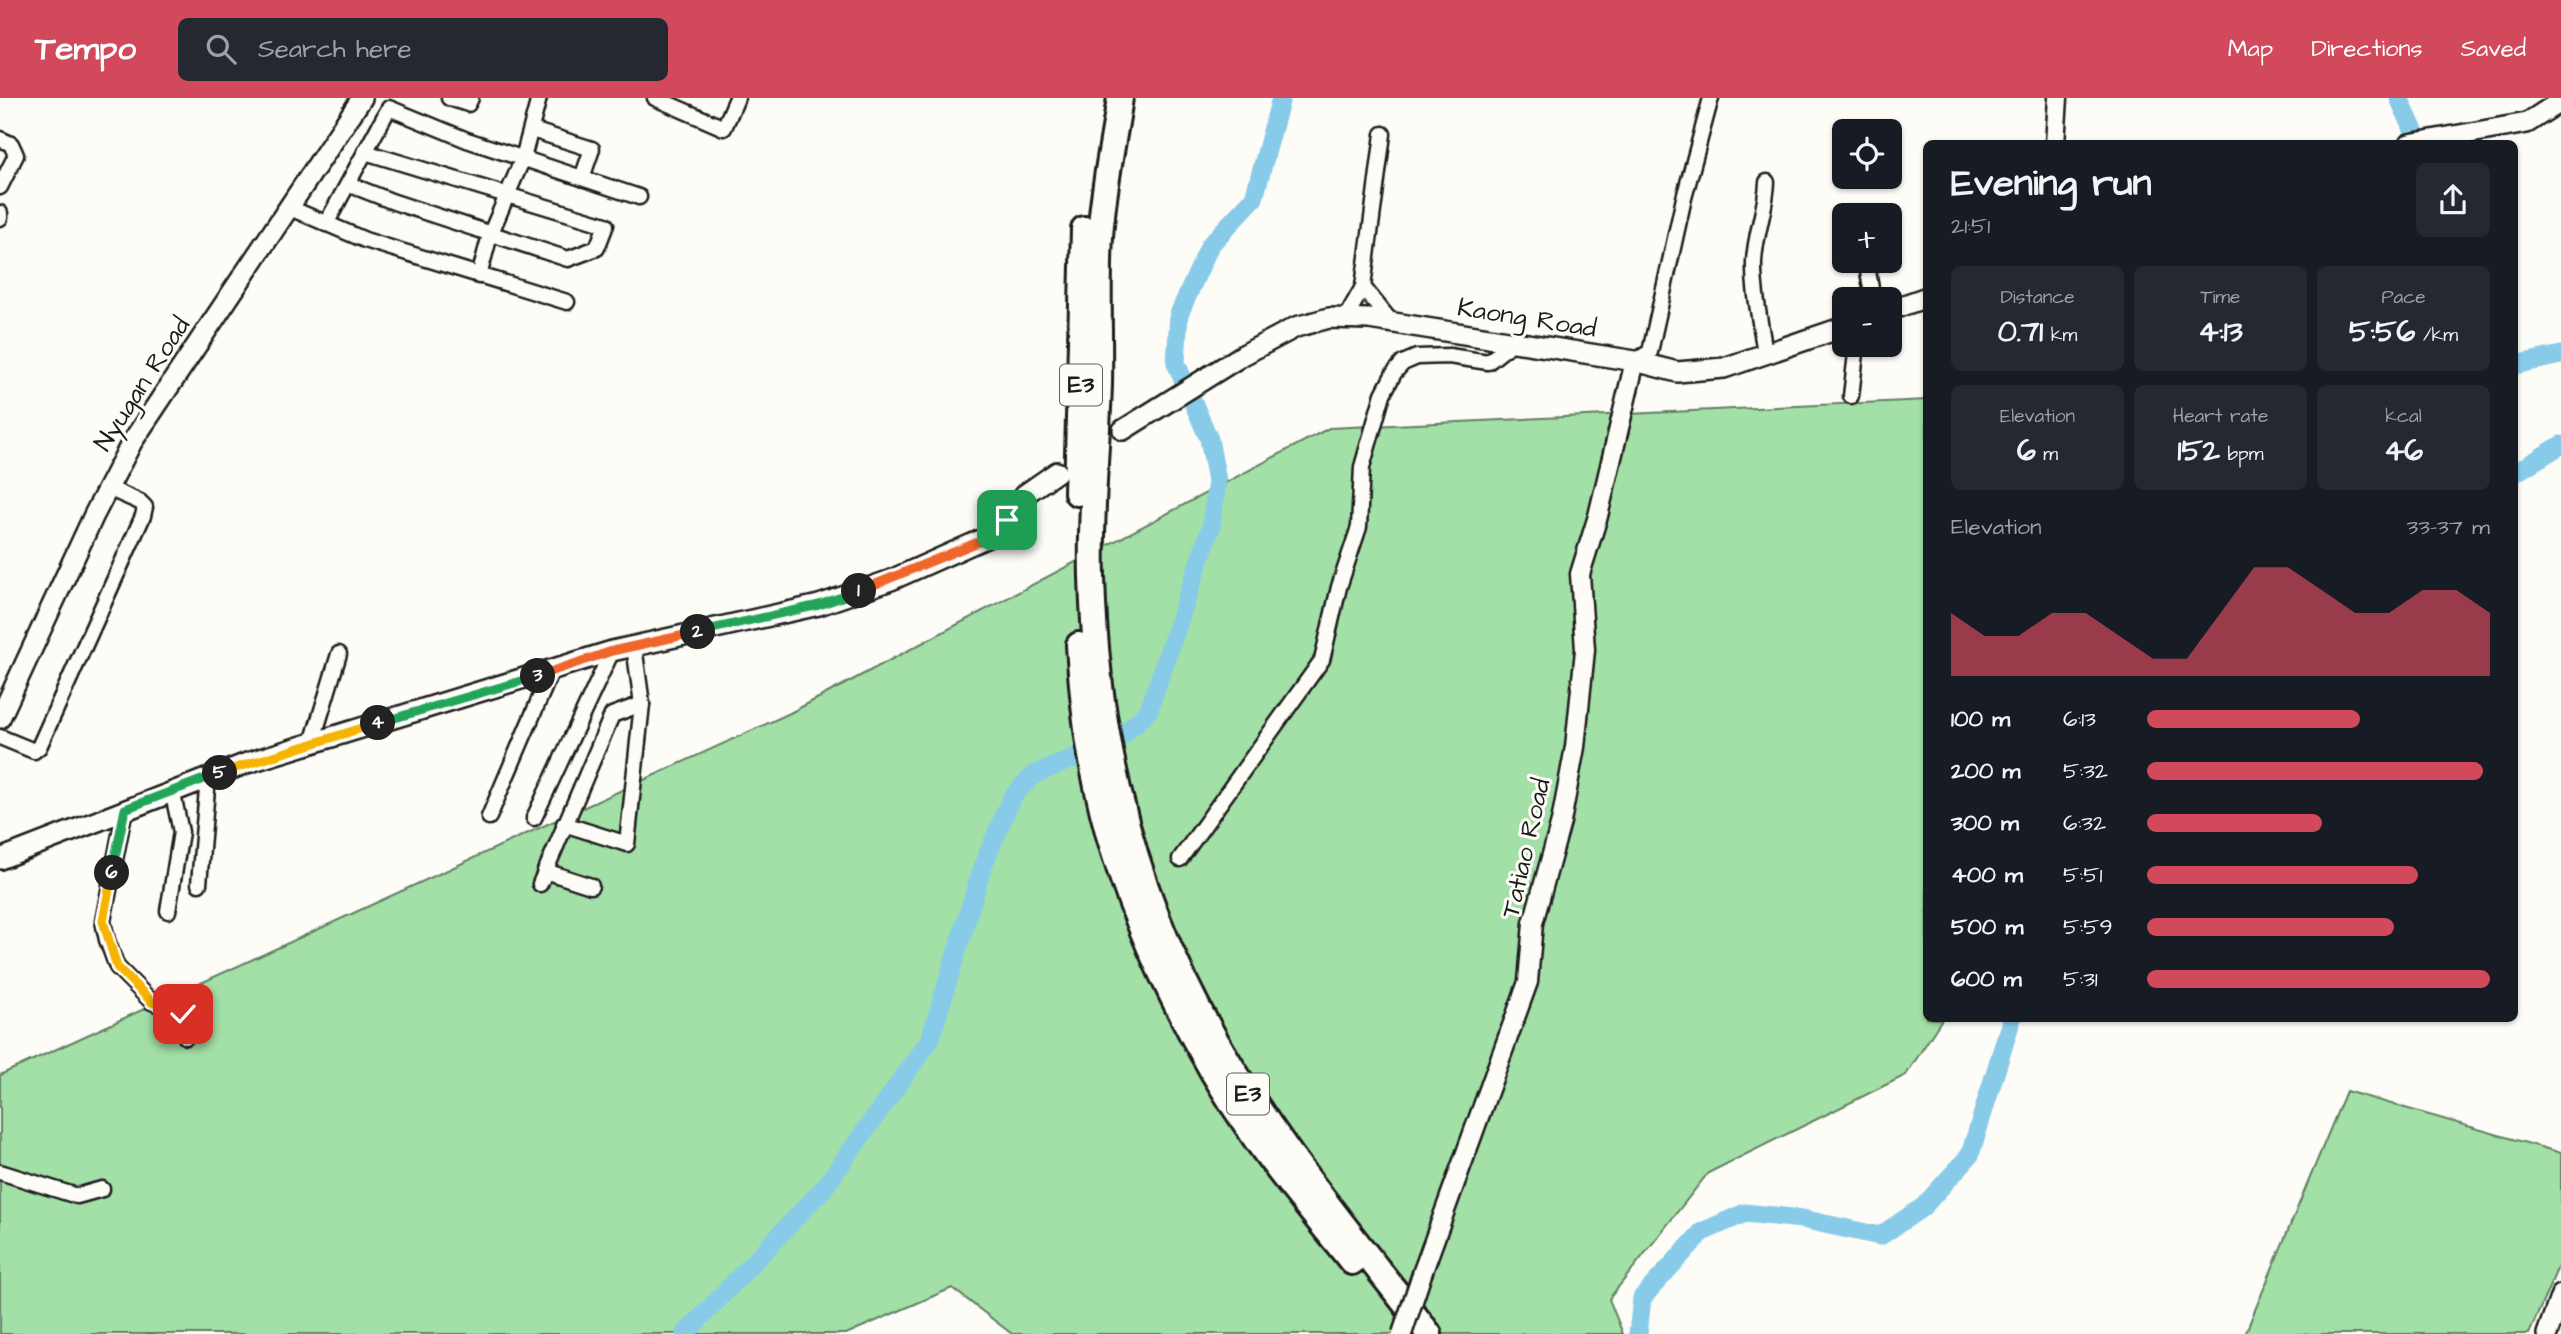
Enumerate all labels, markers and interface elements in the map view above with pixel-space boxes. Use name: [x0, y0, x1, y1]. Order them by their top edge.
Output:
search box: [178, 18, 668, 81]
text: Tempo: [35, 26, 136, 72]
icon: search: [202, 30, 240, 68]
text: Search here: [258, 31, 411, 67]
text: Map: [2228, 32, 2273, 66]
text: Directions: [2311, 32, 2423, 66]
text: Saved: [2461, 32, 2526, 66]
map controls: [1832, 119, 1902, 357]
button: locate: [1832, 119, 1902, 189]
text: Evening run: [1951, 158, 2152, 210]
button: share: [2416, 163, 2490, 237]
button: +: [1832, 203, 1902, 273]
text: 21:51: [1951, 210, 1990, 242]
text: Distance: [2001, 284, 2074, 311]
text: Time: [2201, 284, 2240, 311]
text: Pace: [2381, 284, 2426, 311]
button: −: [1832, 287, 1902, 357]
street label: Kaong Road: [1455, 289, 1599, 349]
street label: Nyugan Road: [85, 310, 201, 459]
text: 0.71: [1998, 311, 2043, 353]
text: 4:13: [2198, 311, 2243, 353]
text: 5:56: [2349, 311, 2415, 353]
text: km: [2043, 322, 2077, 349]
text: /km: [2415, 322, 2458, 349]
road number: E3: [1060, 364, 1102, 406]
text: Elevation: [2000, 403, 2075, 430]
text: Heart rate: [2173, 403, 2268, 430]
text: kcal: [2385, 403, 2422, 430]
text: 6: [2017, 430, 2036, 472]
text: 152: [2178, 430, 2220, 472]
text: 46: [2384, 430, 2423, 472]
text: m: [2036, 441, 2058, 468]
text: bpm: [2220, 441, 2263, 468]
pin: [977, 490, 1037, 550]
icon: arrive: [988, 501, 1026, 539]
text: Elevation: [1951, 511, 2042, 543]
text: 33–37 m: [2406, 511, 2490, 543]
pin: 1: [842, 574, 876, 608]
text: 1: [857, 577, 860, 604]
pin: 2: [680, 614, 716, 650]
text: 2: [692, 618, 703, 645]
pin: 3: [520, 658, 556, 694]
text: 3: [533, 662, 542, 689]
text: 100 m: [1951, 703, 2010, 735]
text: 6:13: [2063, 703, 2096, 735]
pin: 4: [360, 706, 396, 740]
text: 4: [371, 709, 384, 736]
text: 200 m: [1951, 755, 2020, 787]
text: 5:32: [2063, 755, 2108, 787]
pin: 5: [202, 756, 238, 790]
text: 5: [213, 759, 226, 786]
street label: Tatiao Road: [1493, 775, 1559, 921]
text: 300 m: [1951, 807, 2019, 839]
text: 6:32: [2063, 807, 2106, 839]
pin: 6: [94, 856, 130, 890]
text: 6: [106, 859, 117, 886]
text: 400 m: [1951, 859, 2023, 891]
text: 5:51: [2063, 859, 2102, 891]
text: 500 m: [1951, 911, 2023, 943]
text: 5:59: [2063, 911, 2113, 943]
text: 600 m: [1951, 963, 2022, 995]
text: 5:31: [2063, 963, 2098, 995]
pin: [153, 984, 213, 1044]
icon: check: [164, 995, 202, 1033]
road number: E3: [1227, 1074, 1269, 1114]

